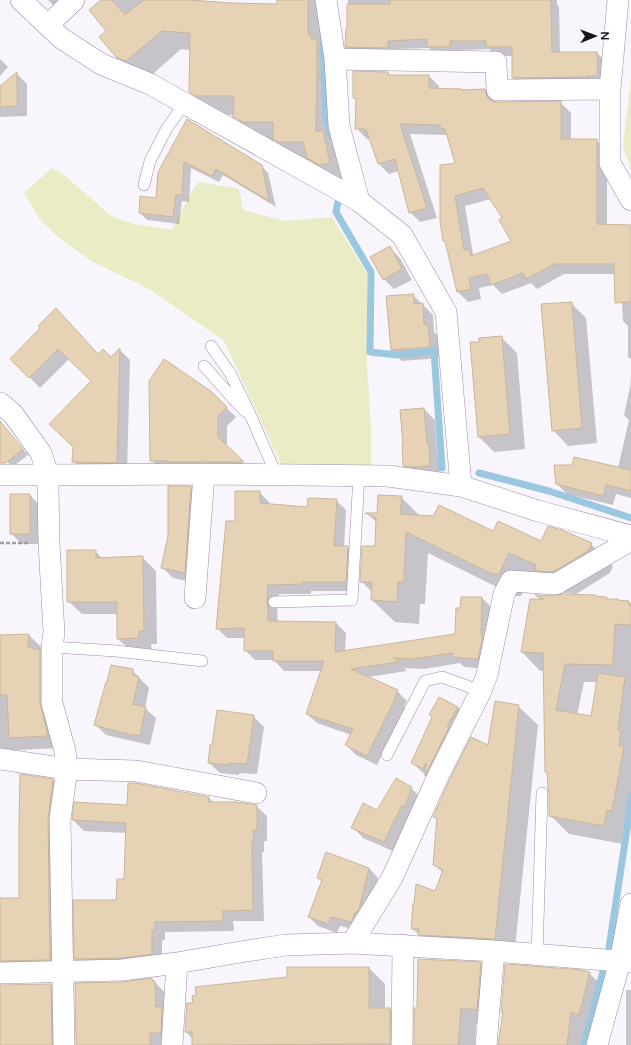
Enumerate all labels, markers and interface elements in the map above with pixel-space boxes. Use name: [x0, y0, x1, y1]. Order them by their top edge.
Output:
north arrow: [575, 16, 615, 56]
text: N: [598, 31, 611, 40]

